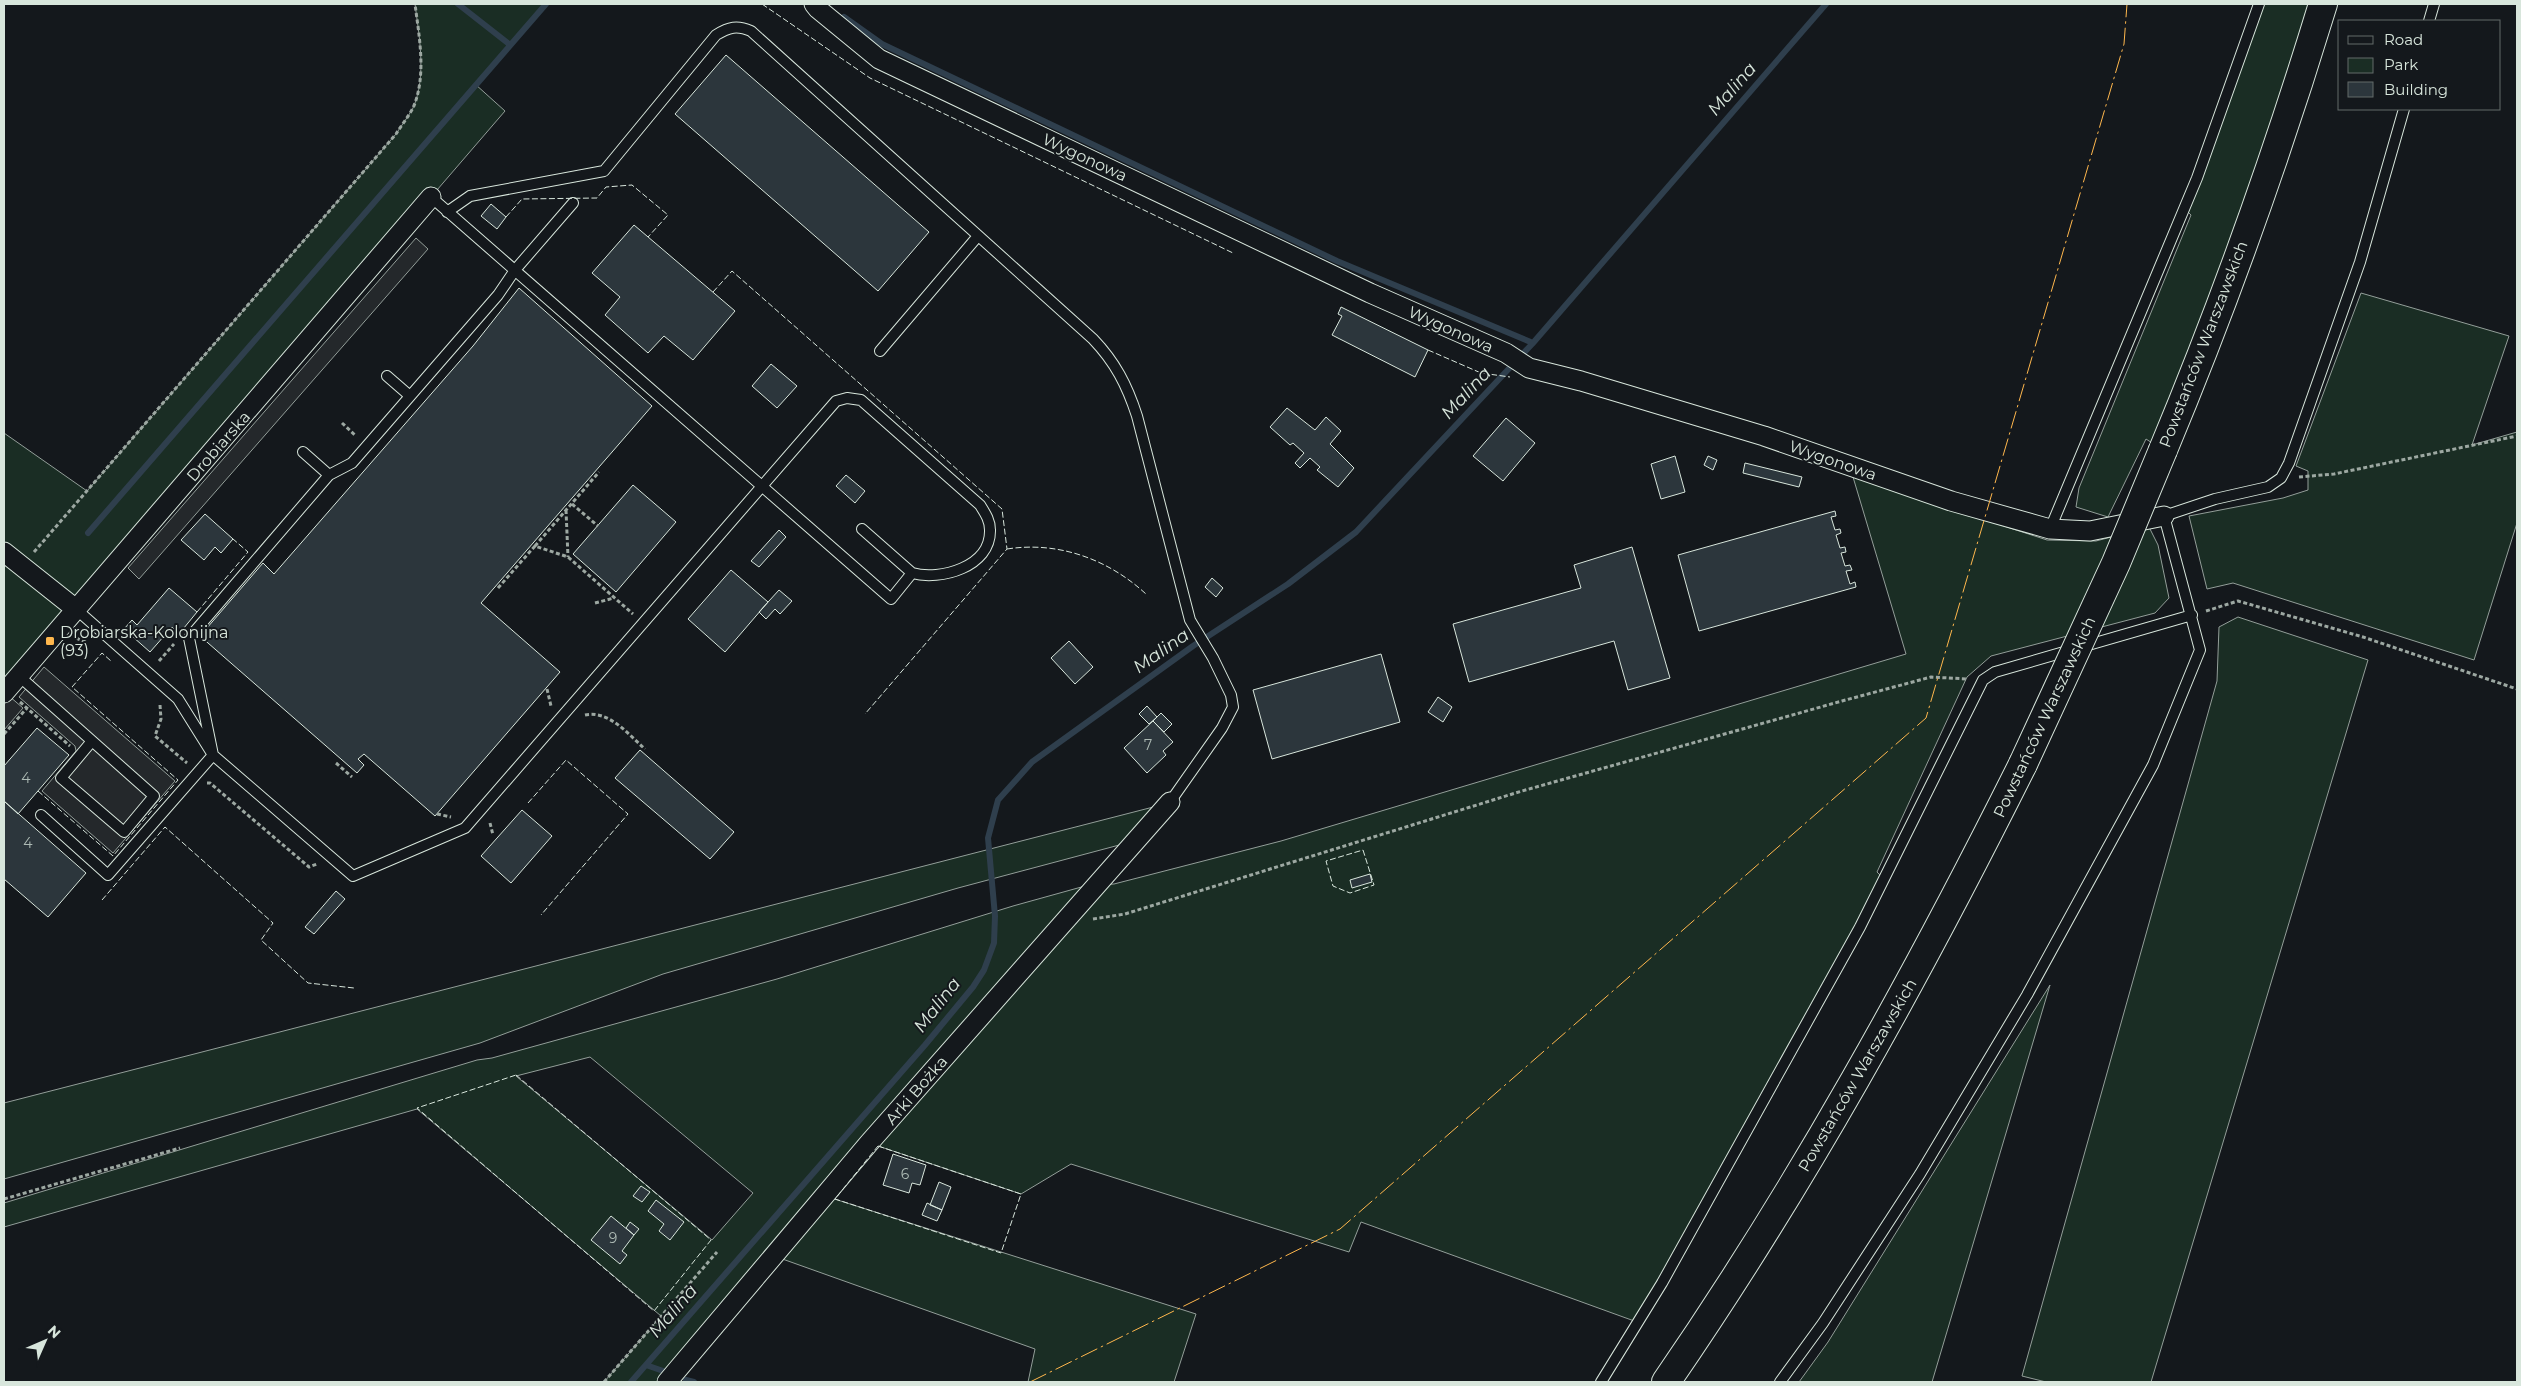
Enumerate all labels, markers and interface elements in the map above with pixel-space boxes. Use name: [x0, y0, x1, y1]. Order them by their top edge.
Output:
legend: [2338, 20, 2501, 110]
text: Road: [2384, 30, 2423, 49]
text: Park: [2384, 55, 2418, 74]
water label: Malina: [1703, 58, 1761, 120]
text: Building: [2384, 80, 2448, 99]
street label: Wygonowa: [1040, 130, 1130, 185]
street label: Powstańców Warszawskich: [2155, 238, 2252, 450]
street label: Wygonowa: [1405, 302, 1496, 357]
water label: Malina: [1436, 362, 1496, 424]
street label: Drobiarska: [183, 407, 254, 485]
street label: Wygonowa: [1787, 437, 1879, 484]
street label: Powstańców Warszawskich: [1989, 614, 2099, 821]
place label: Drobiarska-Kolonijna (93): [60, 623, 228, 660]
water label: Malina: [1129, 624, 1193, 678]
marker: Drobiarska-Kolonijna (93): [44, 635, 56, 647]
house number: 7: [1144, 736, 1152, 754]
house number: 4: [21, 769, 31, 787]
house number: 4: [23, 834, 33, 852]
water label: Malina: [909, 973, 965, 1037]
street label: Powstańców Warszawskich: [1794, 975, 1921, 1175]
street label: Arki Bożka: [881, 1052, 951, 1129]
house number: 6: [901, 1165, 910, 1183]
house number: 9: [609, 1229, 617, 1247]
water label: Malina: [644, 1280, 702, 1342]
north arrow: [20, 1316, 70, 1366]
text: N: [44, 1321, 65, 1342]

